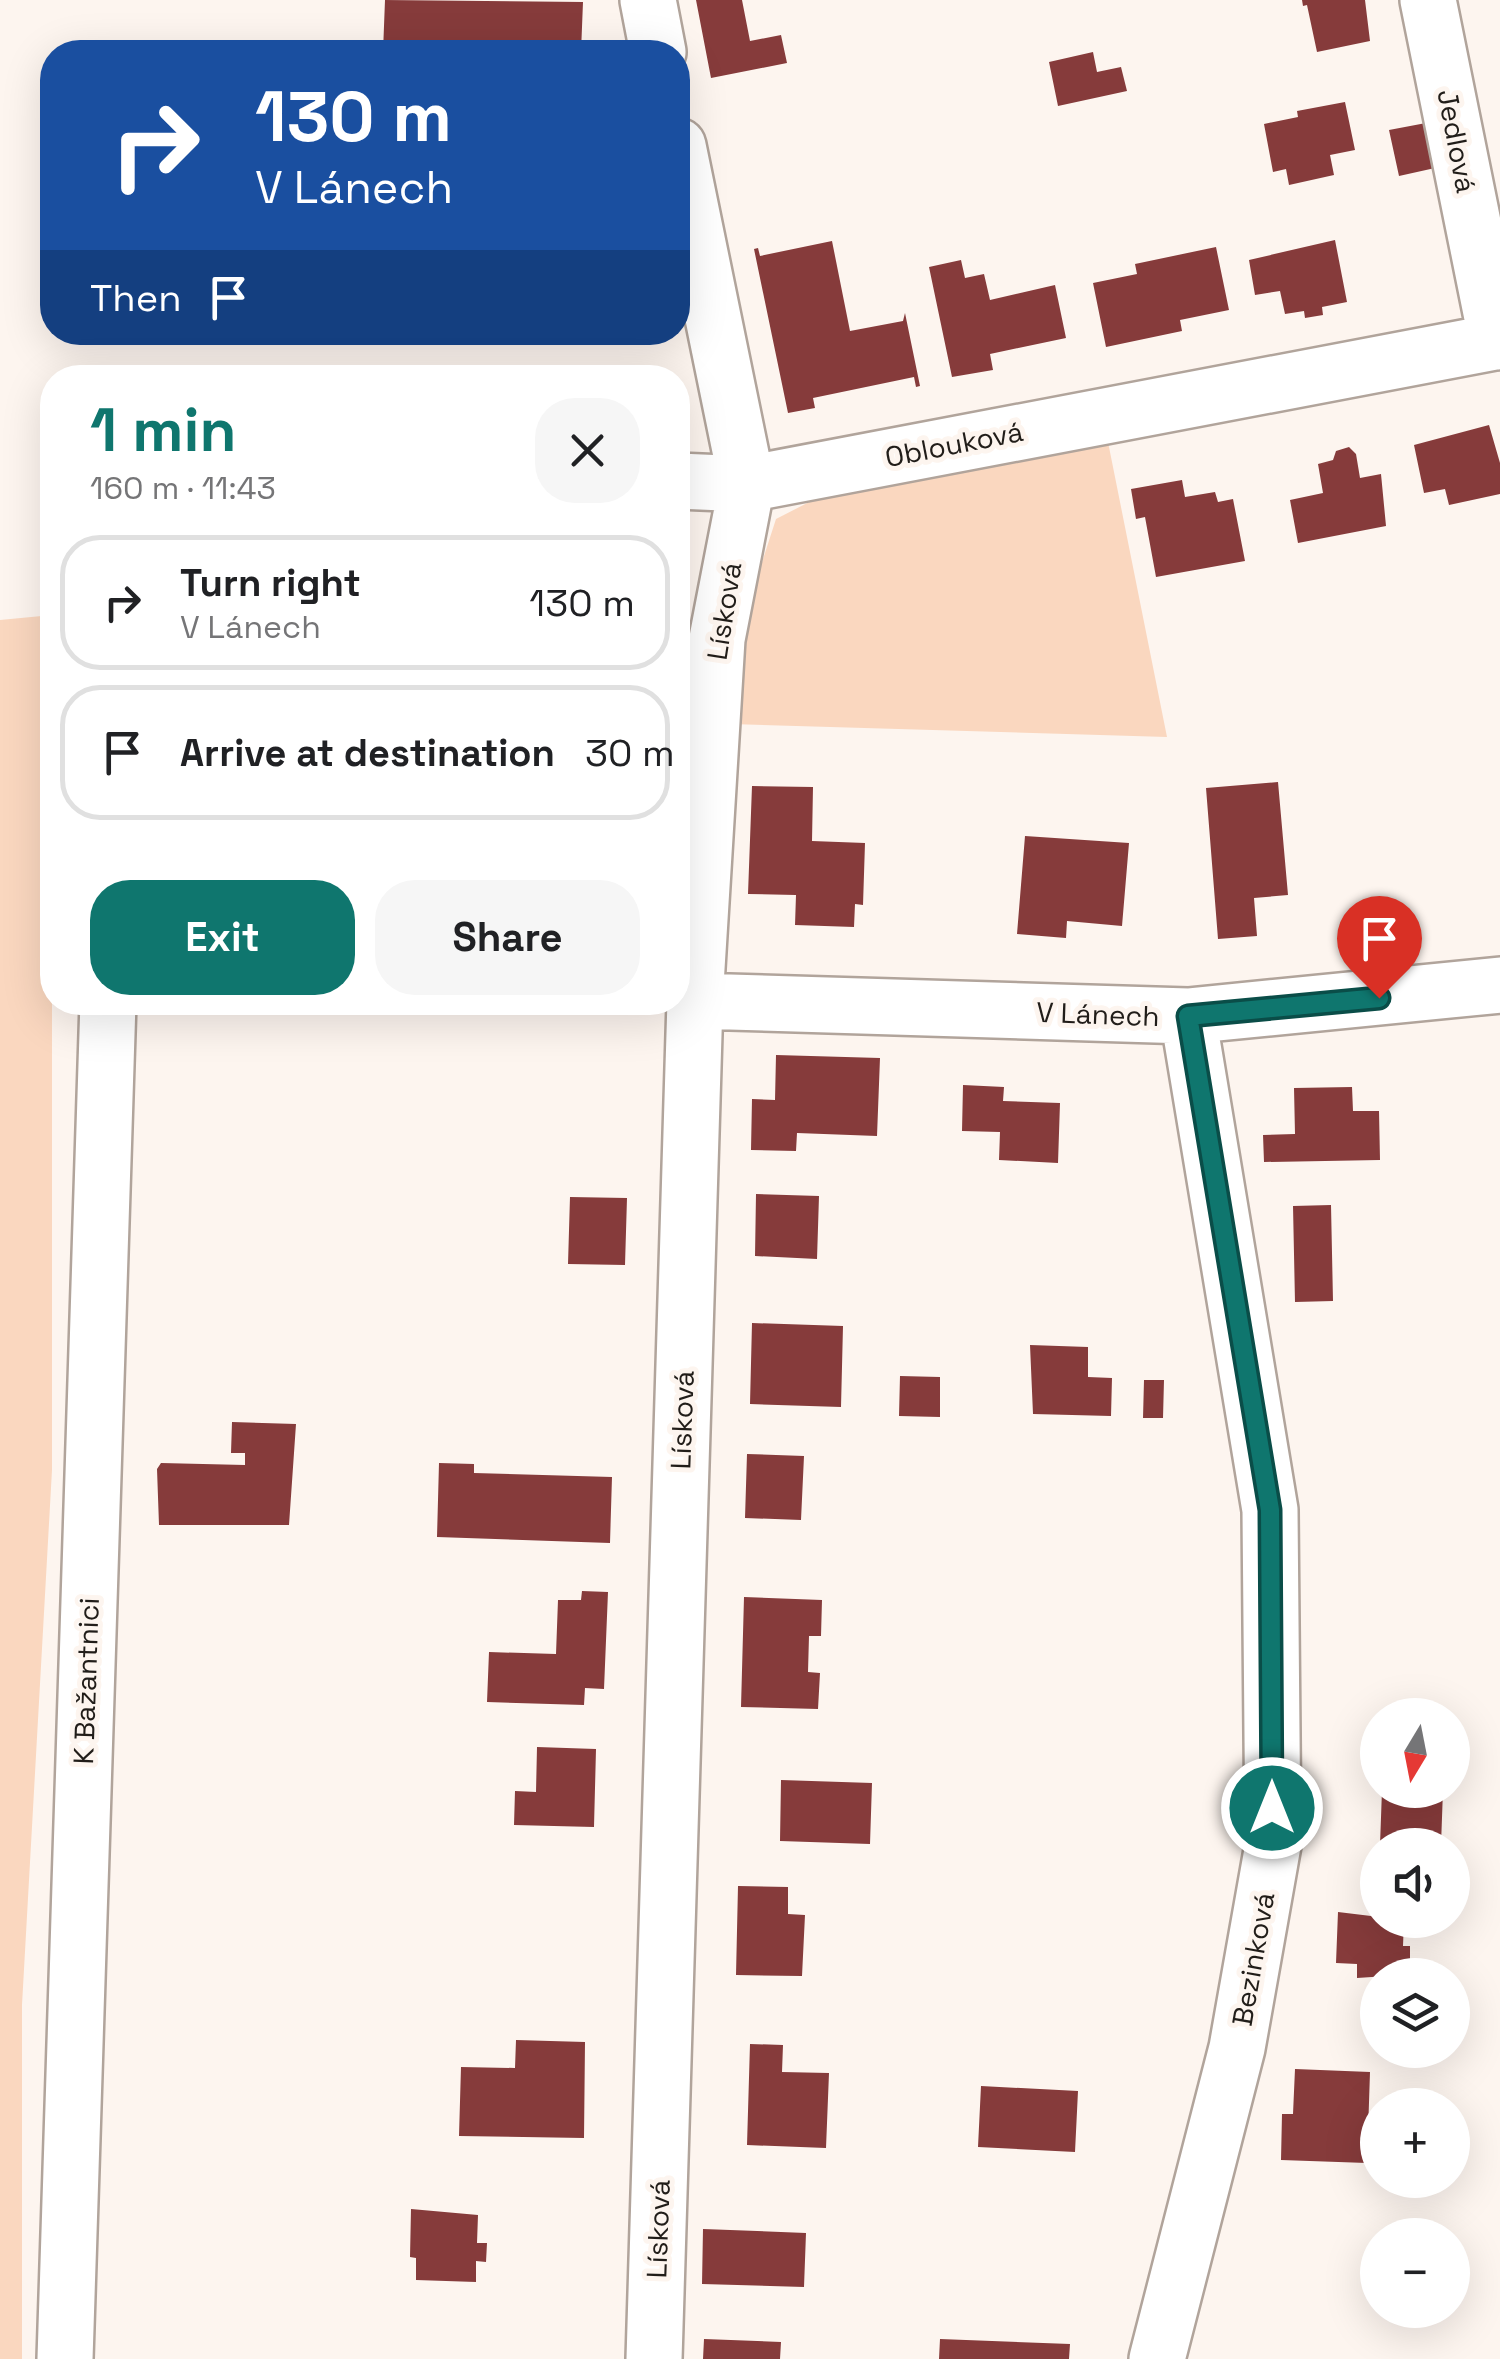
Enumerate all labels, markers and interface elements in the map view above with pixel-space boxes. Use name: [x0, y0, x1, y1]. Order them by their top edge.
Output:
text: 130 m: [255, 72, 452, 161]
icon: right: [90, 80, 220, 210]
street label: Jedlová: [1429, 86, 1485, 196]
text: V Lánech: [255, 159, 453, 216]
icon: arrive: [201, 270, 256, 325]
text: Then: [90, 274, 181, 322]
text: 1 min: [90, 392, 237, 469]
button: close: [535, 398, 640, 503]
street label: Oblouková: [882, 413, 1026, 475]
text: 160 m · 11:43: [90, 468, 276, 508]
text: Turn right: [180, 559, 361, 607]
street label: Lísková: [699, 559, 749, 663]
icon: right: [95, 575, 150, 630]
text: 130 m: [529, 579, 635, 627]
text: V Lánech: [180, 607, 321, 647]
icon: arrive: [95, 725, 150, 780]
text: Arrive at destination: [180, 729, 555, 777]
text: 30 m: [585, 729, 675, 777]
button: Exit: [90, 880, 355, 995]
button: Share: [375, 880, 640, 995]
pin: [1337, 896, 1422, 999]
icon: arrive: [1352, 911, 1407, 966]
street label: V Lánech: [1036, 994, 1160, 1034]
street label: Lísková: [662, 1370, 702, 1470]
street label: K Bažantnici: [65, 1597, 107, 1765]
north arrow: [1360, 1698, 1470, 1808]
map controls: [1360, 1698, 1470, 2328]
position arrow: [1220, 1756, 1324, 1860]
button: sound: [1360, 1828, 1470, 1938]
street label: Bezinková: [1224, 1889, 1282, 2029]
button: layers: [1360, 1958, 1470, 2068]
button: +: [1360, 2088, 1470, 2198]
street label: Lísková: [638, 2179, 678, 2279]
button: −: [1360, 2218, 1470, 2328]

